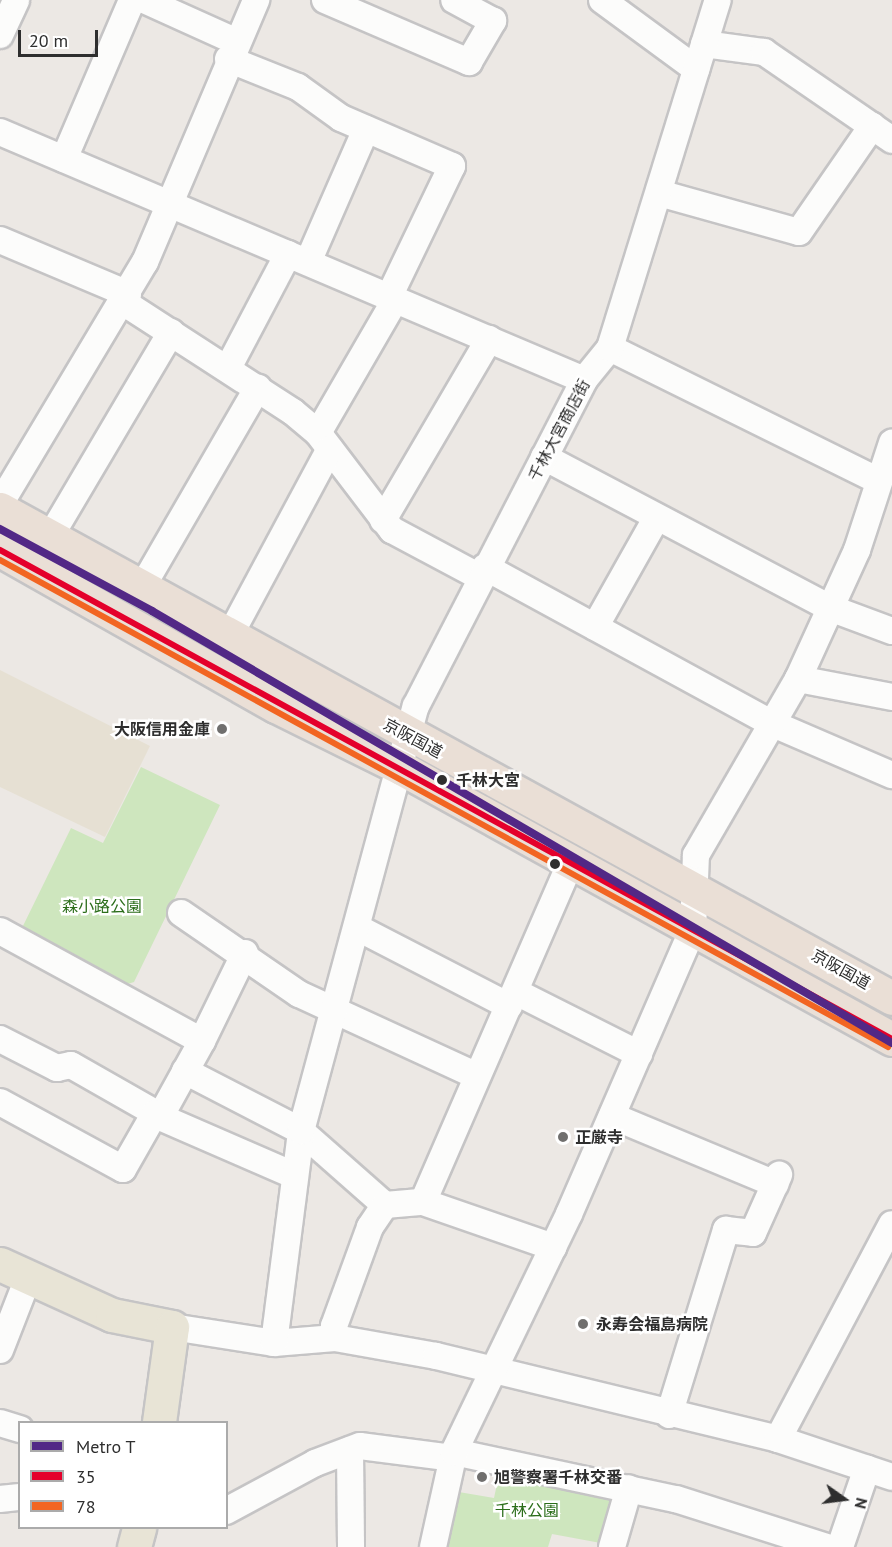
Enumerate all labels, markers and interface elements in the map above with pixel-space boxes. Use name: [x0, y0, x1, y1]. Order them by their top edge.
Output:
scale bar: [21, 18, 100, 56]
text: 20 m: [29, 29, 68, 52]
street label: 千林大宮商店街: [524, 376, 594, 484]
street label: 京阪国道: [380, 715, 446, 761]
place label: 大阪信用金庫: [114, 719, 210, 739]
marker: 大阪信用金庫: [215, 722, 229, 736]
place label: 千林大宮: [456, 770, 520, 790]
marker: 千林大宮: [433, 771, 451, 789]
unlabelled marker: [549, 858, 561, 870]
park label: 森小路公園: [62, 896, 142, 916]
street label: 京阪国道: [808, 945, 874, 993]
place label: 正厳寺: [575, 1127, 623, 1147]
marker: 正厳寺: [556, 1130, 570, 1144]
place label: 永寿会福島病院: [596, 1314, 708, 1334]
marker: 永寿会福島病院: [574, 1315, 592, 1333]
legend: [18, 1421, 228, 1529]
text: Metro T: [76, 1435, 136, 1458]
text: 35: [76, 1465, 96, 1488]
place label: 旭警察署千林交番: [494, 1467, 622, 1487]
north arrow: [814, 1469, 874, 1529]
marker: 旭警察署千林交番: [475, 1470, 489, 1484]
text: 78: [76, 1495, 96, 1518]
text: N: [850, 1496, 872, 1511]
park label: 千林公園: [495, 1500, 559, 1520]

